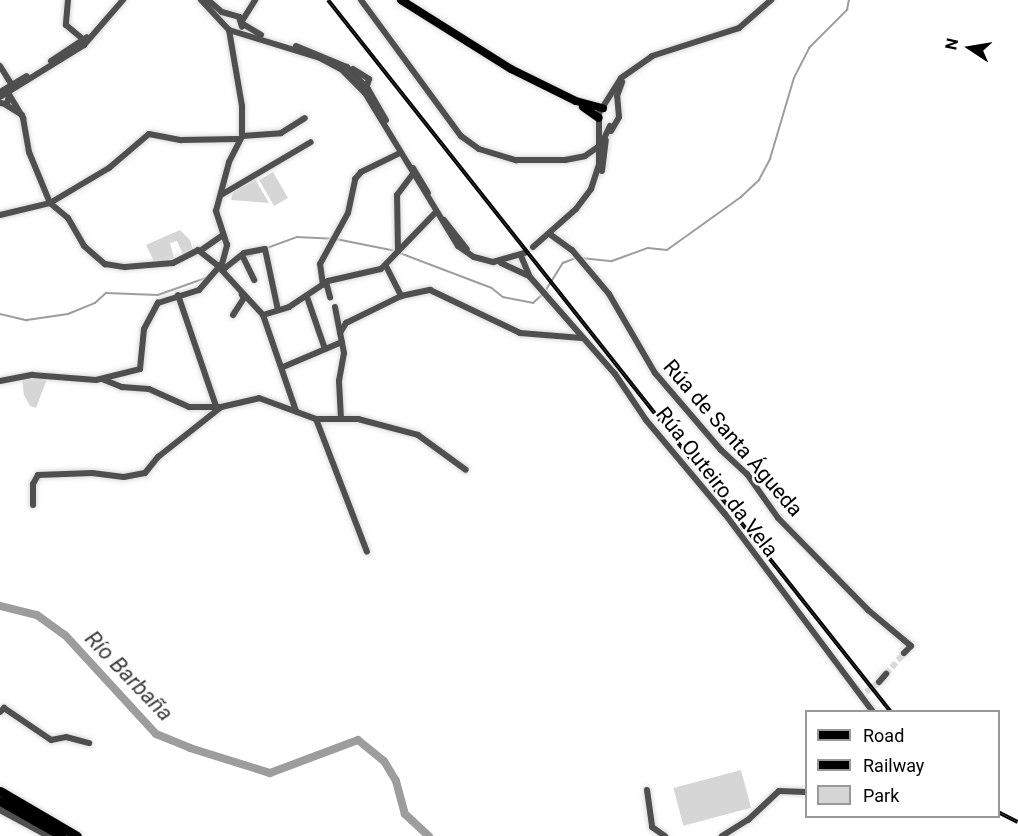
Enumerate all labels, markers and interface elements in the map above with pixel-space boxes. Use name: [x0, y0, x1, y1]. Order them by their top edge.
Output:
north arrow: [940, 18, 1000, 78]
text: N: [941, 37, 962, 52]
street label: Rúa de Santa Águeda: [658, 354, 808, 522]
street label: Rúa Outeiro da Vela: [651, 402, 783, 562]
water label: Río Barbaña: [80, 625, 178, 727]
legend: [805, 710, 1000, 818]
text: Road: [863, 725, 904, 746]
text: Railway: [863, 755, 924, 776]
text: Park: [863, 785, 899, 806]

